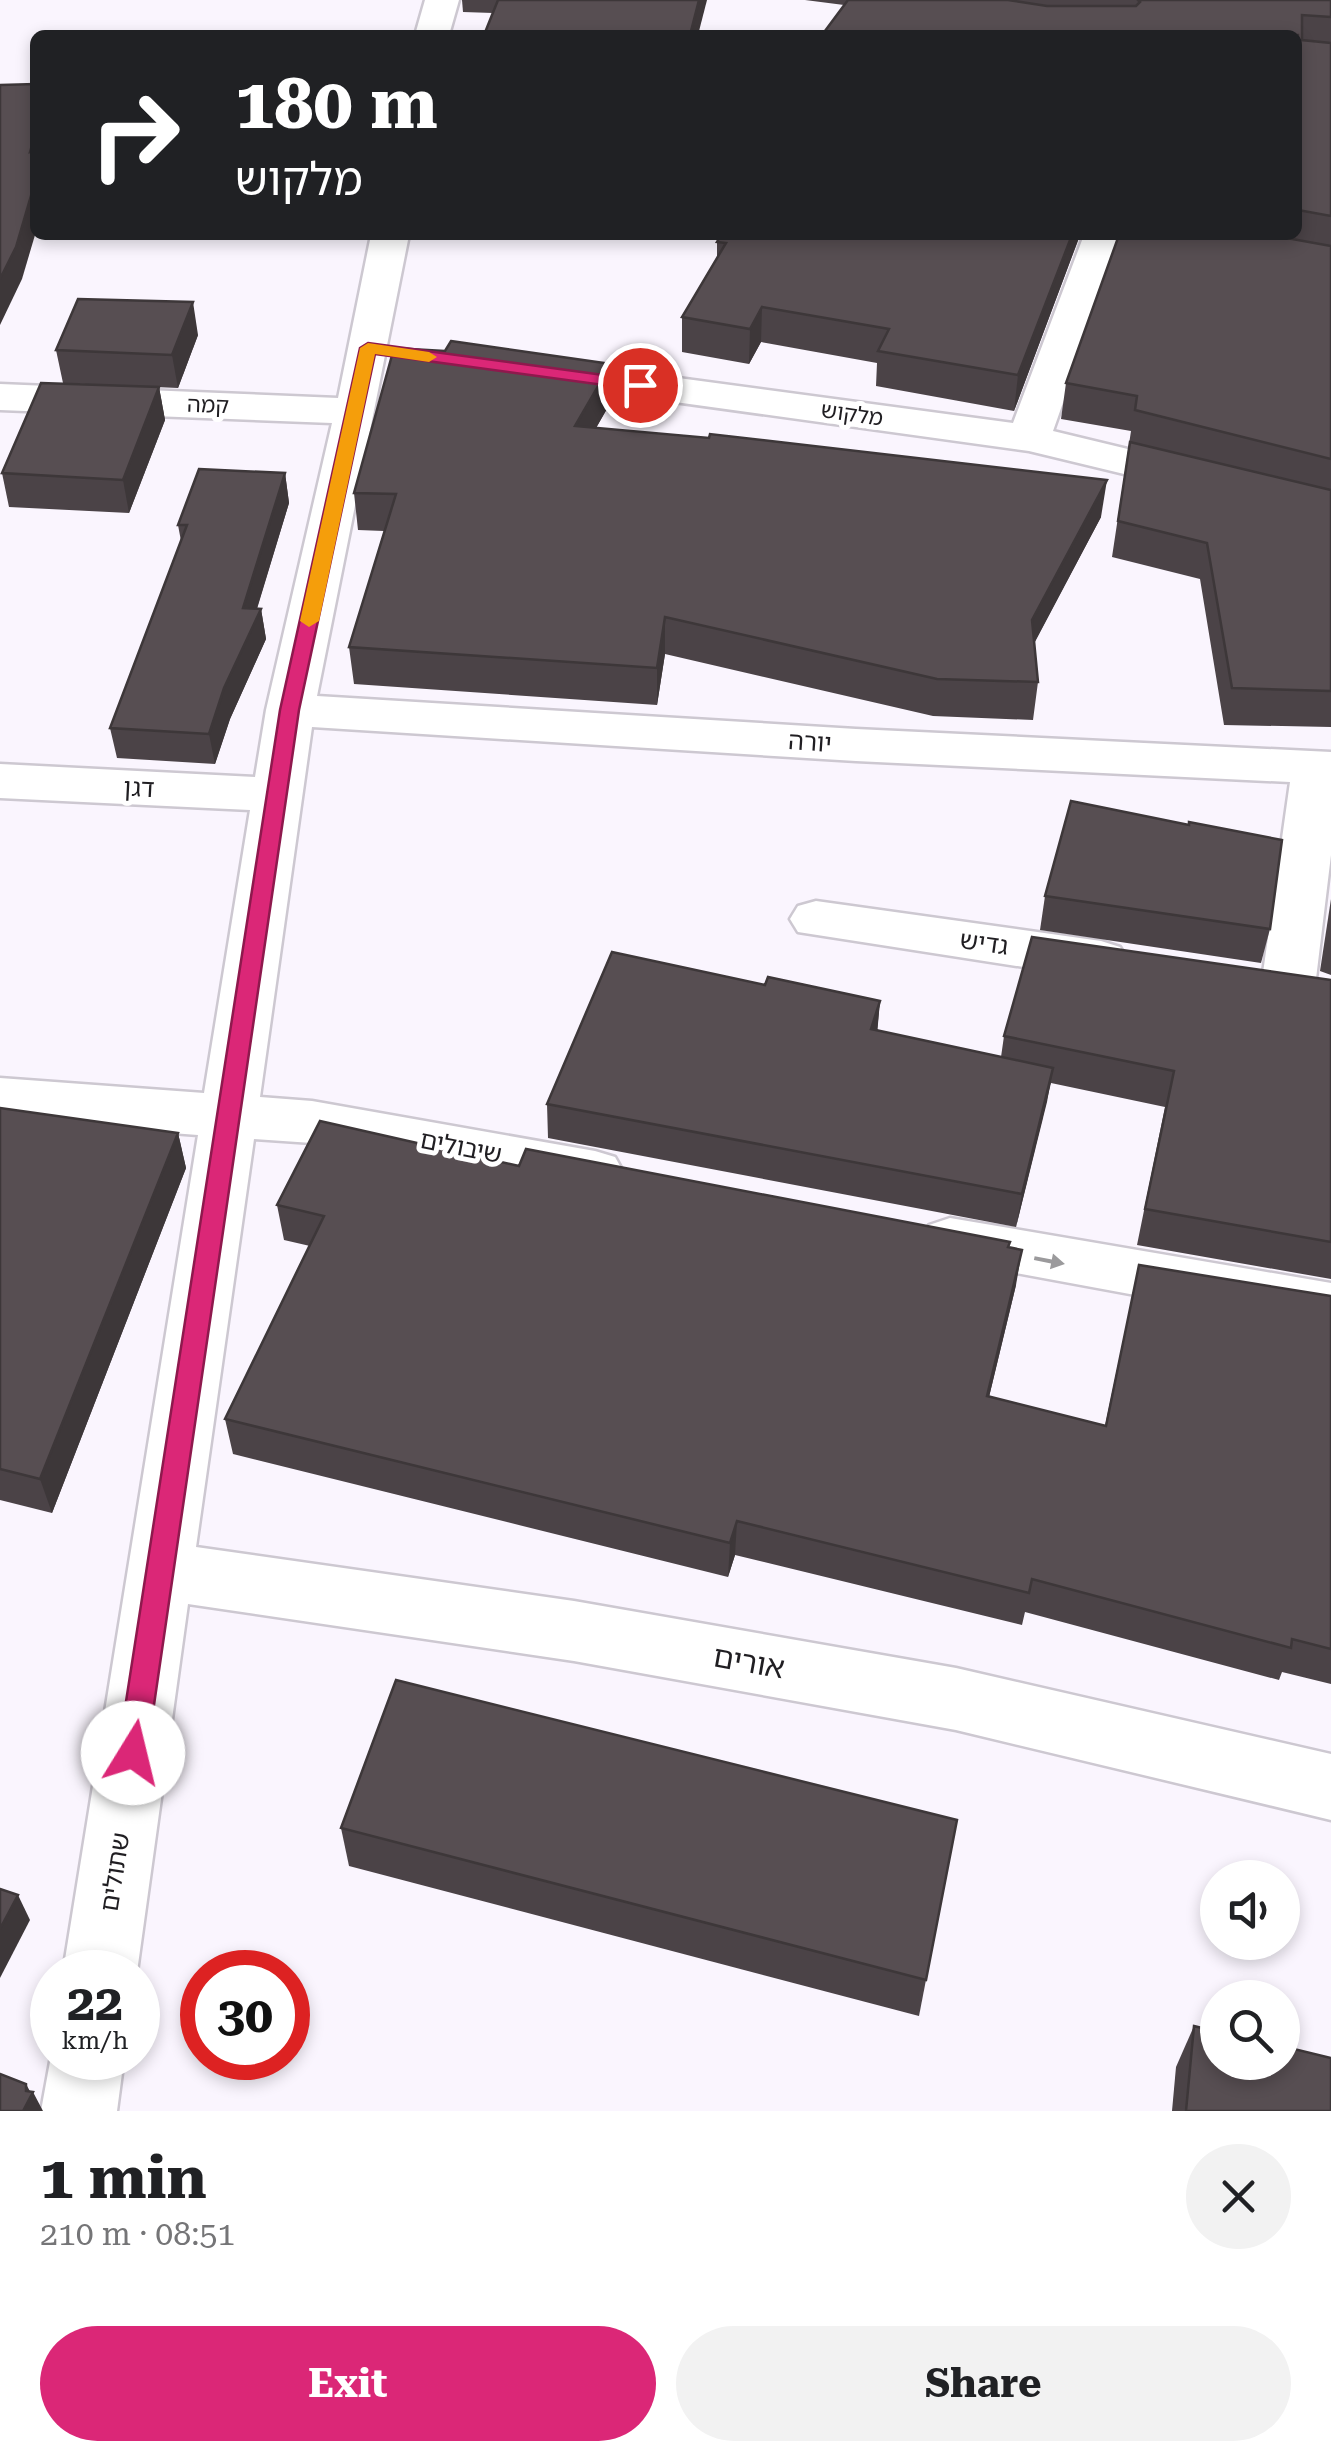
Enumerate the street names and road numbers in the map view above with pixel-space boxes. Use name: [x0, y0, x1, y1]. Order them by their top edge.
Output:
street label: קמה: [187, 392, 230, 418]
street label: מלקוש: [819, 397, 885, 431]
street label: יורה: [787, 726, 833, 758]
street label: דגן: [123, 773, 155, 803]
street label: גדיש: [958, 925, 1010, 961]
street label: שיבולים: [418, 1125, 504, 1169]
street label: אורים: [711, 1639, 787, 1685]
street label: שתולים: [94, 1830, 136, 1914]

